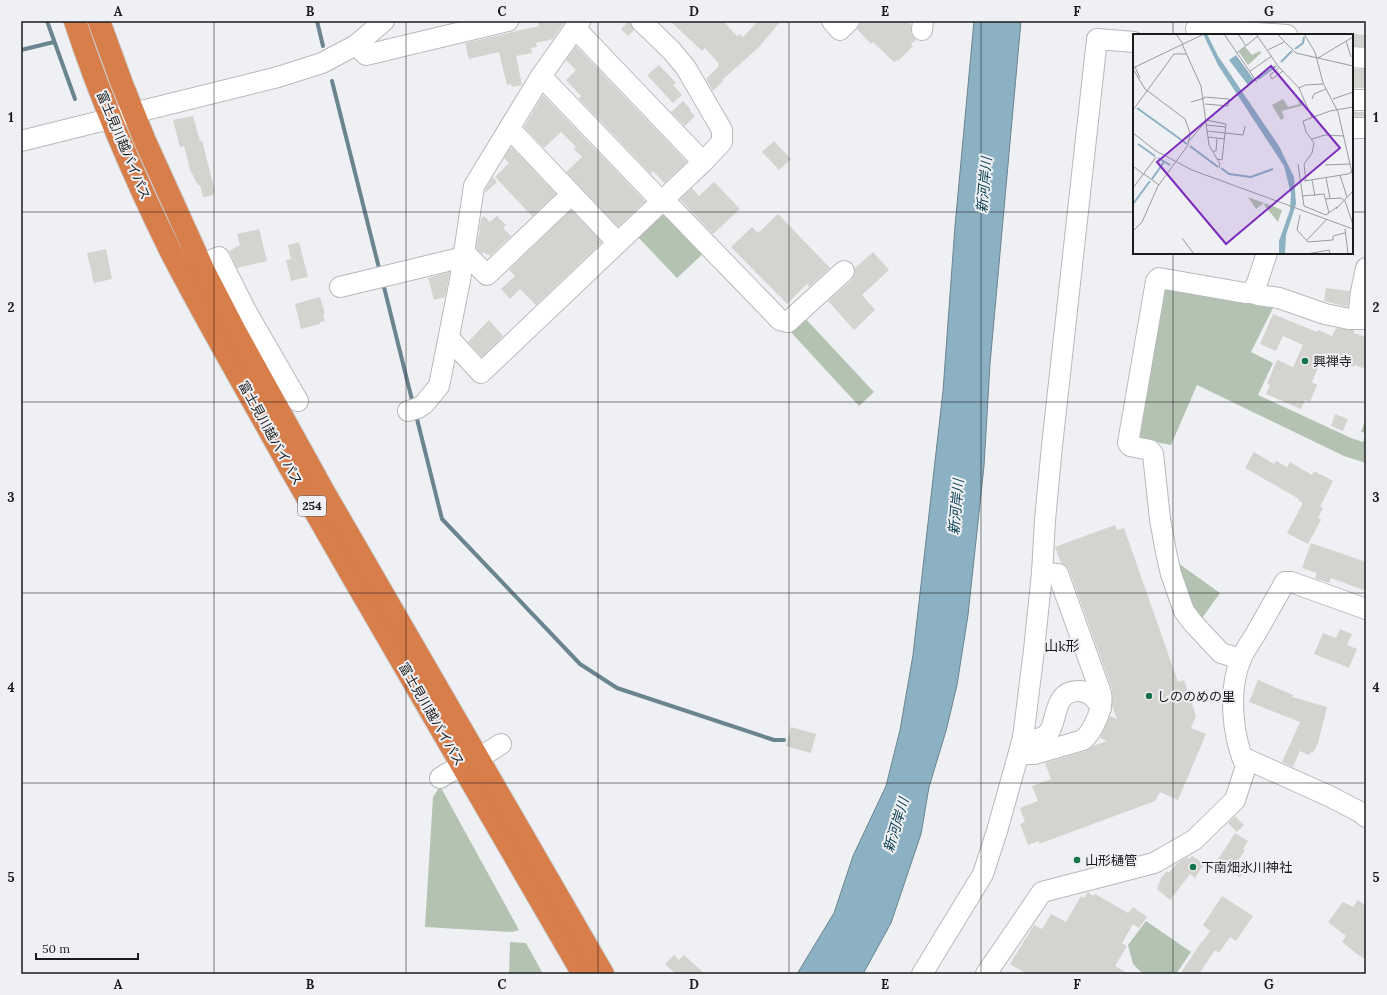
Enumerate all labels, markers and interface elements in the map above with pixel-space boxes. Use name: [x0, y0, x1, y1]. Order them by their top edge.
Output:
text: A: [114, 3, 123, 20]
text: B: [306, 3, 315, 20]
text: C: [498, 3, 507, 20]
text: D: [689, 3, 699, 20]
text: E: [881, 3, 889, 20]
text: F: [1073, 3, 1081, 20]
text: G: [1264, 3, 1274, 20]
inset map: [1133, 34, 1353, 254]
street label: 富士見川越バイパス: [93, 88, 154, 202]
text: 1: [8, 109, 14, 126]
text: 1: [1373, 109, 1379, 126]
water label: 新河岸川: [973, 154, 996, 214]
text: 2: [8, 299, 15, 316]
text: 2: [1373, 299, 1380, 316]
place label: 興禅寺: [1313, 353, 1352, 370]
marker: 興禅寺: [1300, 356, 1310, 366]
street label: 富士見川越バイパス: [235, 378, 306, 488]
water label: 新河岸川: [945, 476, 968, 536]
text: 3: [7, 489, 15, 506]
text: 3: [1372, 489, 1380, 506]
road number: 254: [298, 496, 326, 516]
district label: 山k形: [1044, 637, 1080, 655]
street label: 富士見川越バイパス: [395, 659, 468, 769]
text: 4: [7, 679, 15, 696]
text: 4: [1372, 679, 1380, 696]
place label: しののめの里: [1157, 688, 1235, 705]
marker: しののめの里: [1144, 691, 1154, 701]
water label: 新河岸川: [879, 794, 913, 854]
place label: 山形樋管: [1085, 852, 1137, 869]
marker: 山形樋管: [1072, 855, 1082, 865]
place label: 下南畑氷川神社: [1201, 859, 1292, 876]
marker: 下南畑氷川神社: [1188, 862, 1198, 872]
text: 5: [7, 869, 15, 886]
text: 5: [1372, 869, 1380, 886]
scale bar: [36, 935, 138, 961]
text: 50 m: [42, 941, 70, 956]
text: A: [114, 976, 123, 993]
text: B: [306, 976, 315, 993]
text: C: [498, 976, 507, 993]
text: D: [689, 976, 699, 993]
text: E: [881, 976, 889, 993]
text: F: [1073, 976, 1081, 993]
text: G: [1264, 976, 1274, 993]

